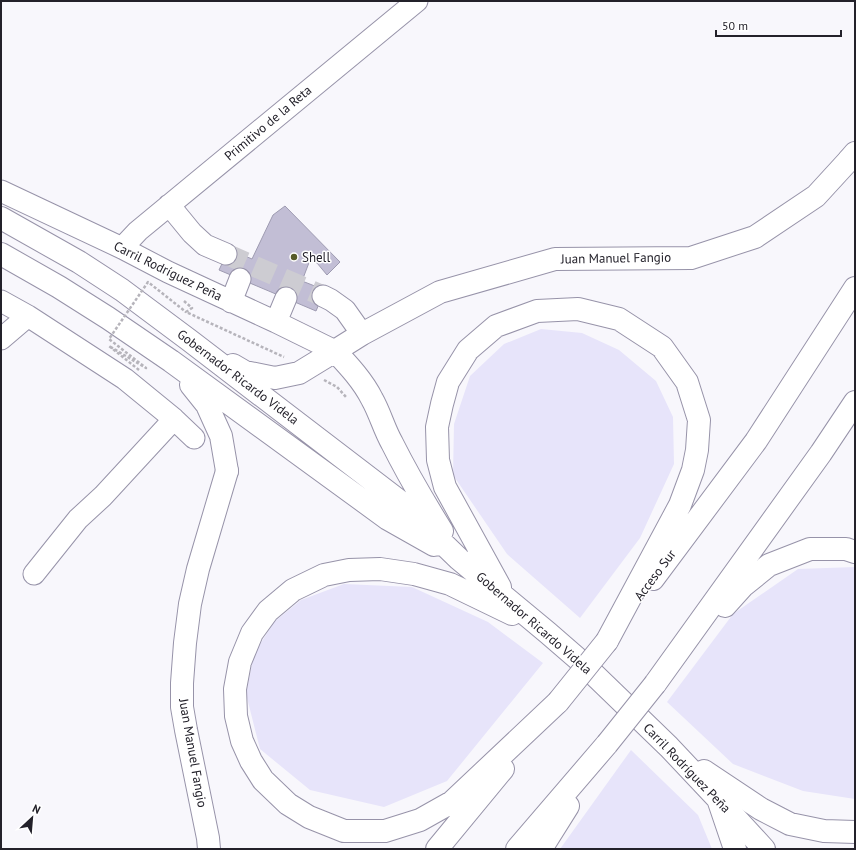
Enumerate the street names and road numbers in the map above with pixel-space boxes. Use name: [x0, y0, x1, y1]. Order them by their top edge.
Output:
street label: Primitivo de la Reta: [221, 82, 315, 164]
street label: Carril Rodríguez Peña: [111, 237, 225, 305]
street label: Juan Manuel Fangio: [560, 249, 671, 267]
street label: Gobernador Ricardo Videla: [174, 326, 302, 428]
street label: Acceso Sur: [630, 546, 680, 604]
street label: Gobernador Ricardo Videla: [473, 568, 595, 678]
street label: Juan Manuel Fangio: [175, 696, 211, 809]
street label: Carril Rodríguez Peña: [640, 719, 734, 817]

